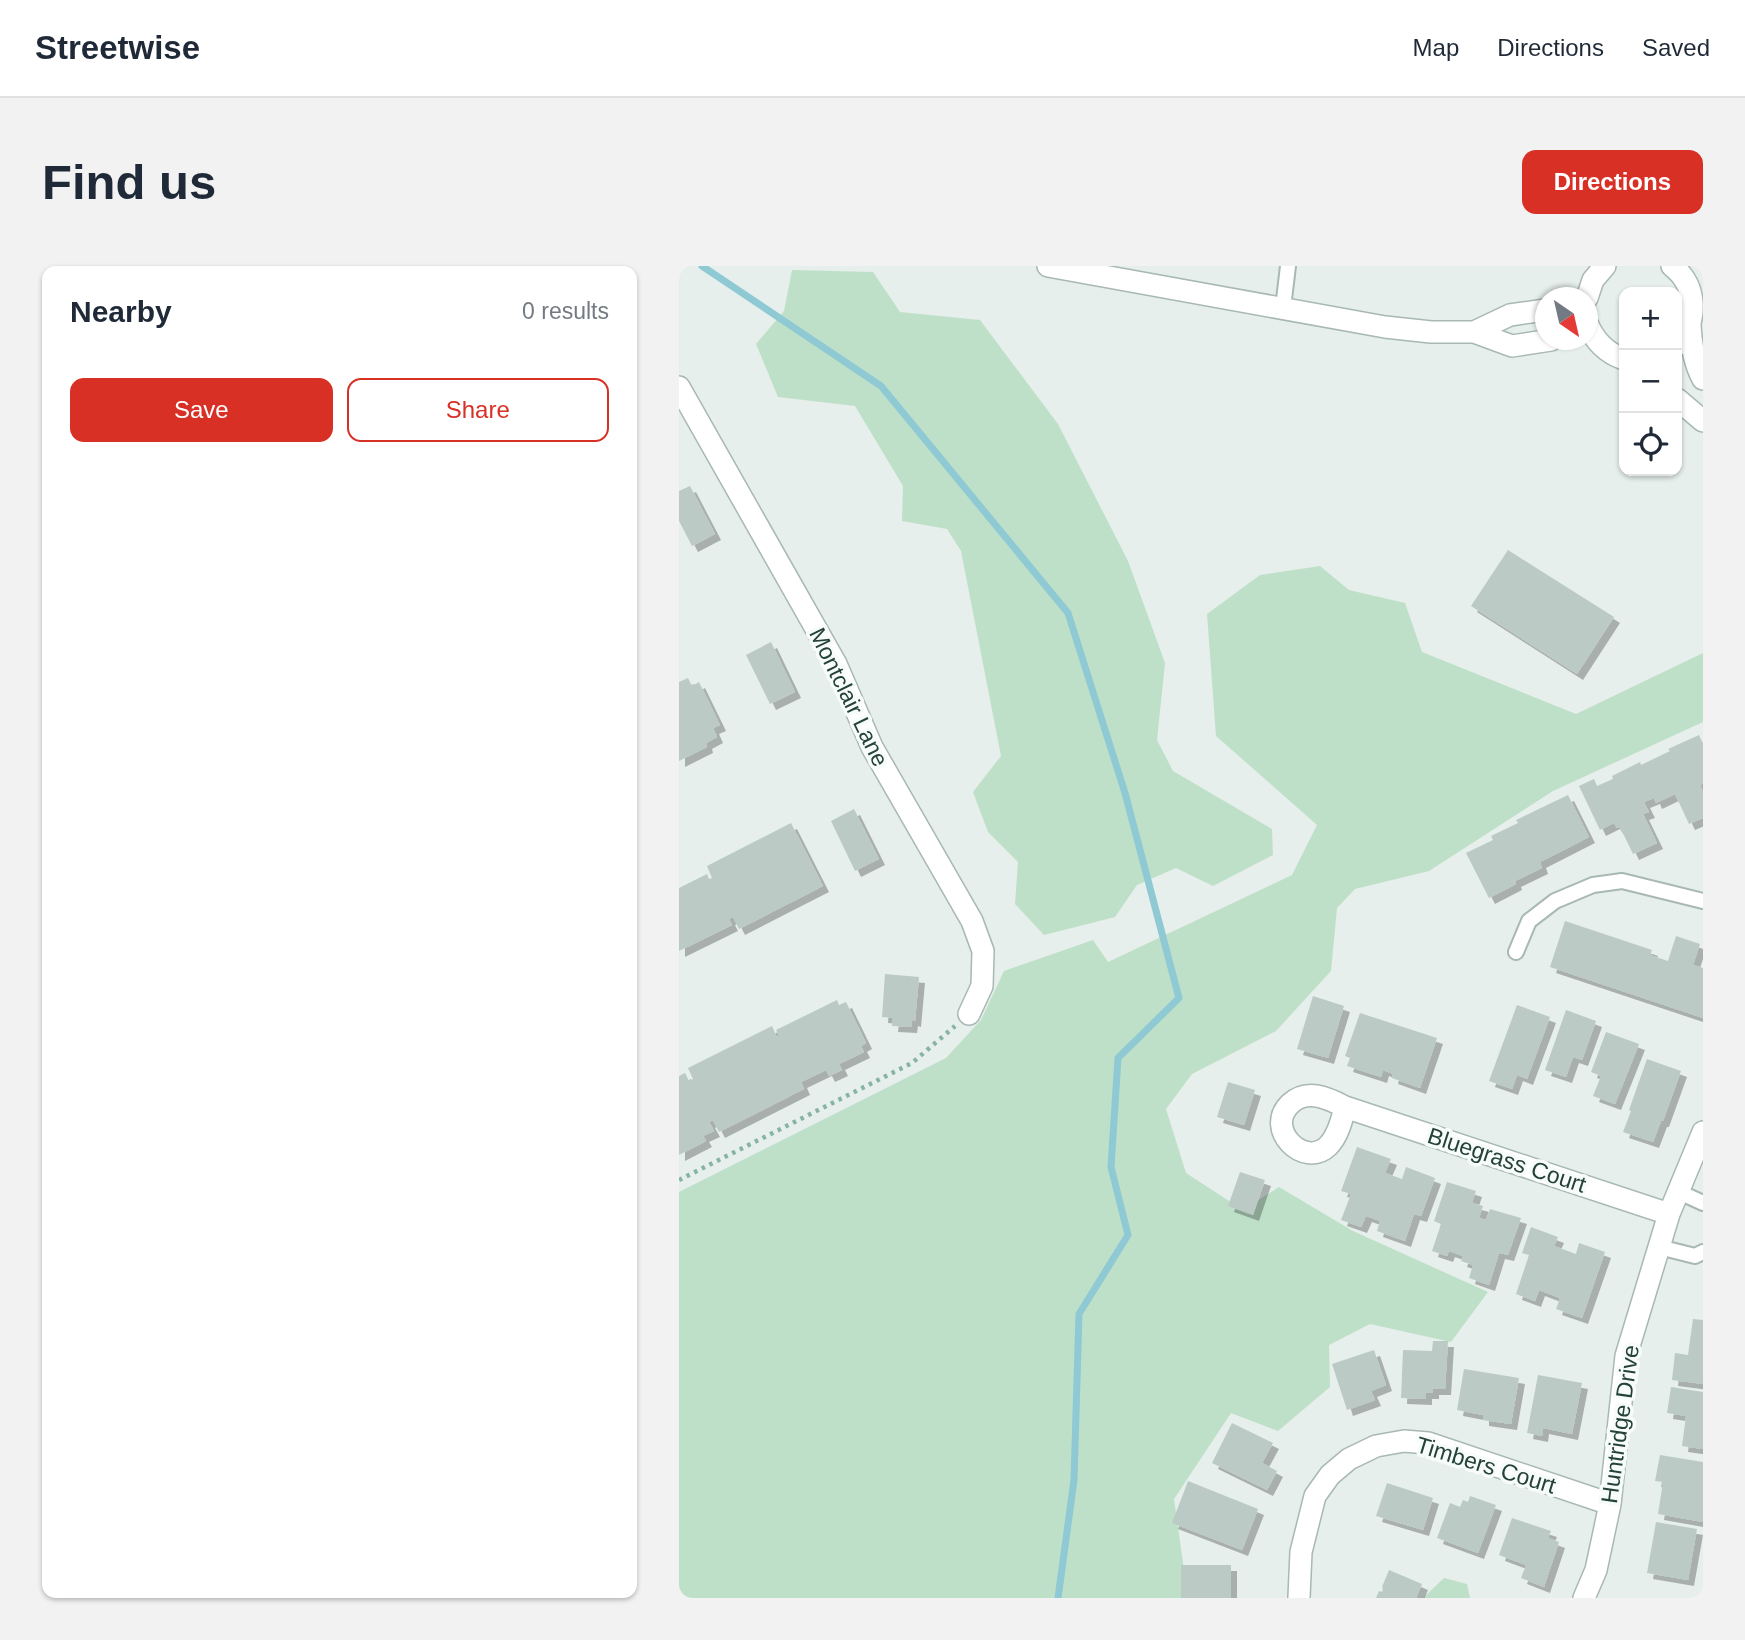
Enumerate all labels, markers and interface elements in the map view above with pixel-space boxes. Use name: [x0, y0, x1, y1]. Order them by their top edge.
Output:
text: Streetwise: [35, 29, 200, 66]
text: Map: [1413, 34, 1459, 61]
text: Directions: [1497, 34, 1604, 61]
text: Saved: [1642, 34, 1710, 61]
button: Directions: [1522, 150, 1703, 214]
text: Find us: [42, 155, 216, 209]
north arrow: [1535, 287, 1598, 350]
map controls: [1619, 287, 1682, 476]
button: +: [1619, 287, 1682, 350]
text: Nearby: [70, 295, 172, 328]
text: 0 results: [522, 298, 609, 324]
button: −: [1619, 350, 1682, 413]
button: Save: [70, 378, 333, 442]
button: Share: [347, 378, 609, 442]
button: locate: [1619, 413, 1682, 476]
street label: Montclair Lane: [804, 624, 894, 770]
street label: Bluegrass Court: [1425, 1122, 1590, 1198]
street label: Huntridge Drive: [1596, 1343, 1644, 1505]
street label: Timbers Court: [1413, 1431, 1560, 1499]

